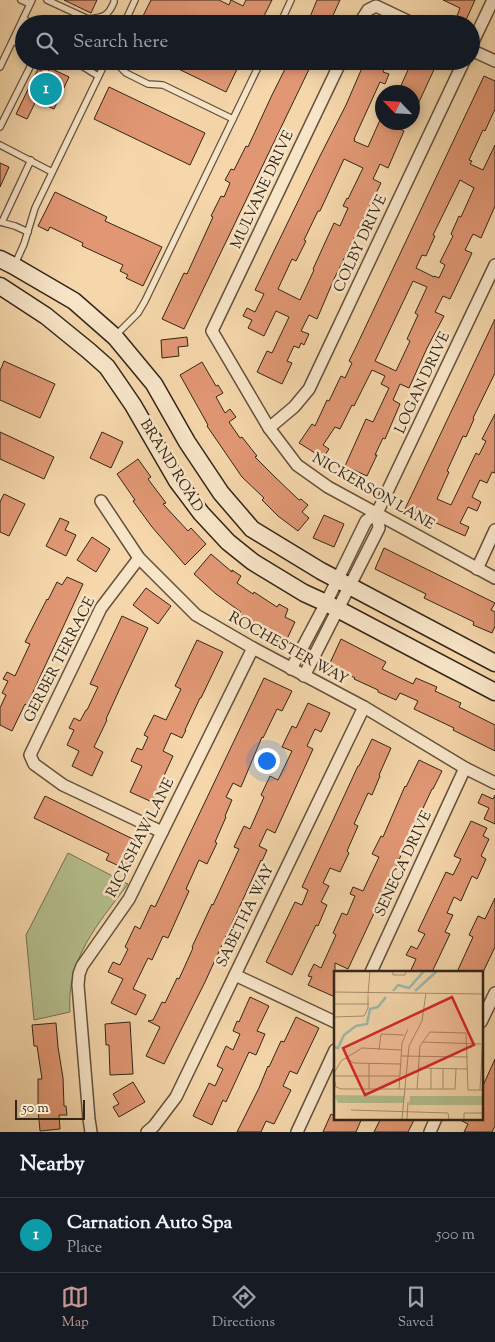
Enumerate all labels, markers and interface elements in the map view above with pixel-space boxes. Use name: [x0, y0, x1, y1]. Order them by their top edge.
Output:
search box: [15, 15, 480, 70]
icon: search: [33, 29, 61, 57]
text: Search here: [73, 29, 168, 56]
pin: 1: [30, 70, 62, 108]
north arrow: [375, 85, 420, 130]
street label: MULVANE DRIVE: [226, 127, 300, 253]
street label: COLBY DRIVE: [329, 192, 393, 296]
street label: LOGAN DRIVE: [390, 329, 456, 437]
street label: BRAND ROAD: [134, 416, 208, 517]
street label: NICKERSON LANE: [308, 448, 438, 536]
street label: GERBER TERRACE: [19, 594, 101, 726]
street label: ROCHESTER WAY: [224, 607, 352, 691]
your location: [254, 748, 280, 774]
street label: RICKSHAW LANE: [102, 775, 180, 901]
street label: SENECA DRIVE: [370, 808, 438, 920]
street label: SABETHA WAY: [212, 861, 280, 971]
inset map: [334, 971, 482, 1120]
scale bar: [15, 1097, 85, 1120]
text: 50 m: [22, 1099, 49, 1119]
text: Nearby: [20, 1150, 85, 1180]
text: Carnation Auto Spa: [67, 1210, 232, 1237]
text: 1: [33, 1224, 39, 1247]
text: 500 m: [436, 1224, 475, 1247]
text: Place: [67, 1237, 102, 1260]
tab: Map: [61, 1283, 89, 1333]
tab: Directions: [212, 1283, 275, 1333]
tab: Saved: [398, 1283, 434, 1333]

